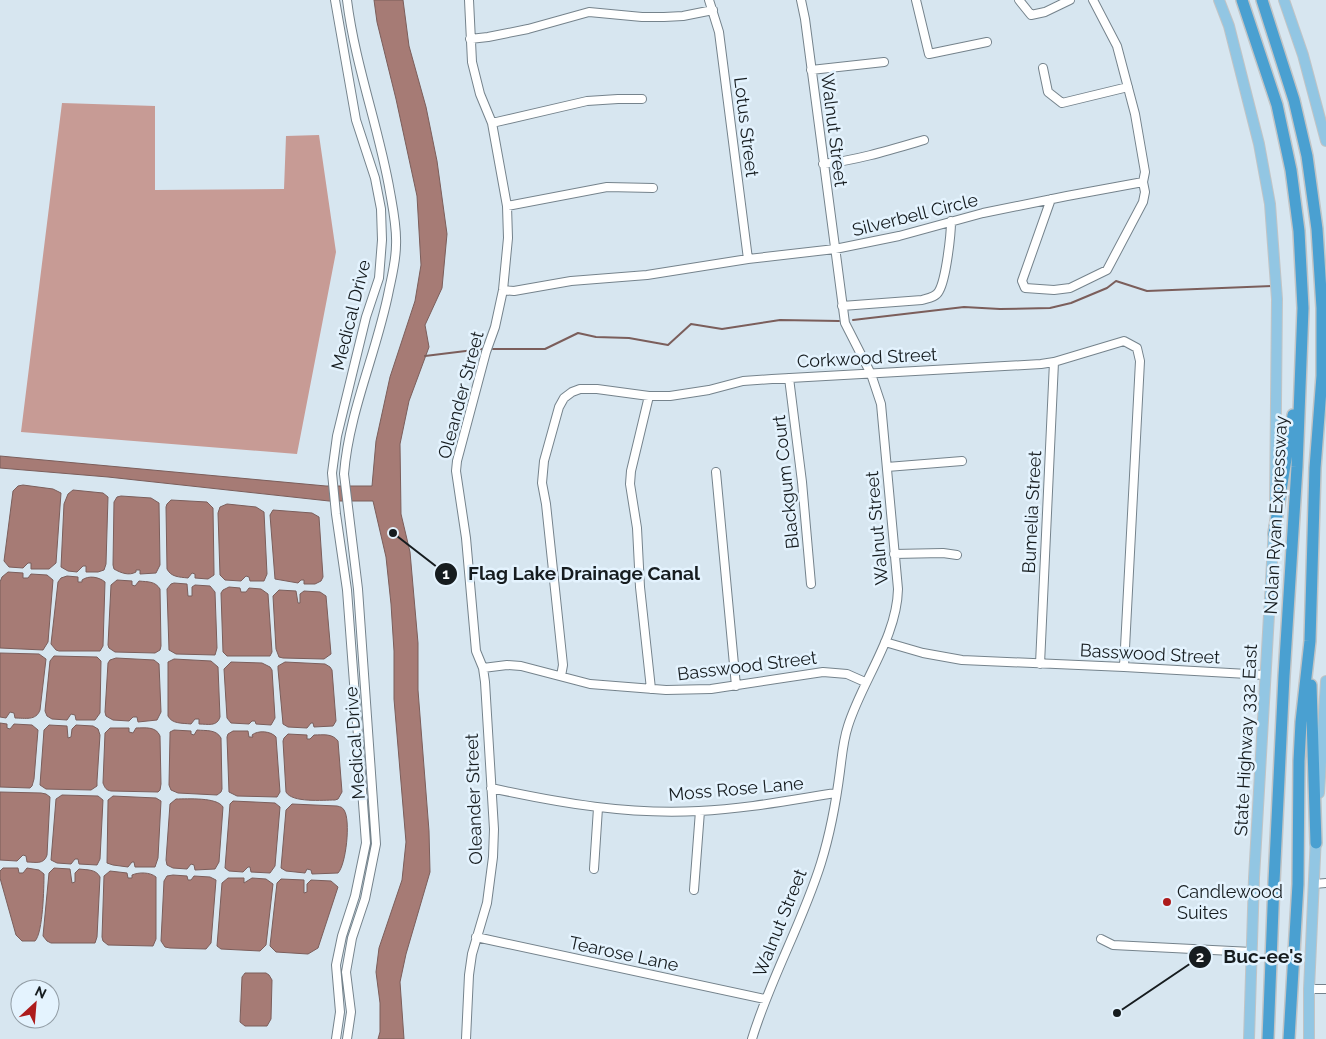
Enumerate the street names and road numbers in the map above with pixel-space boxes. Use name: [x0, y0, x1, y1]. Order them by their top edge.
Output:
street label: Walnut Street: [817, 72, 852, 188]
street label: Lotus Street: [730, 76, 763, 178]
street label: Silverbell Circle: [850, 189, 980, 240]
street label: Medical Drive: [327, 257, 374, 372]
street label: Oleander Street: [433, 329, 488, 461]
street label: Corkwood Street: [796, 343, 938, 372]
street label: Blackgum Court: [768, 414, 803, 550]
street label: Nolan Ryan Expressway: [1260, 415, 1291, 615]
street label: Bumelia Street: [1018, 450, 1045, 574]
street label: Walnut Street: [861, 470, 892, 586]
street label: Basswood Street: [1079, 639, 1221, 668]
street label: State Highway 332 East: [1230, 643, 1261, 837]
street label: Basswood Street: [676, 647, 818, 684]
street label: Medical Drive: [340, 686, 369, 800]
street label: Oleander Street: [461, 733, 486, 865]
street label: Moss Rose Lane: [667, 772, 805, 805]
street label: Walnut Street: [748, 866, 811, 980]
street label: Tearose Lane: [567, 932, 681, 975]

